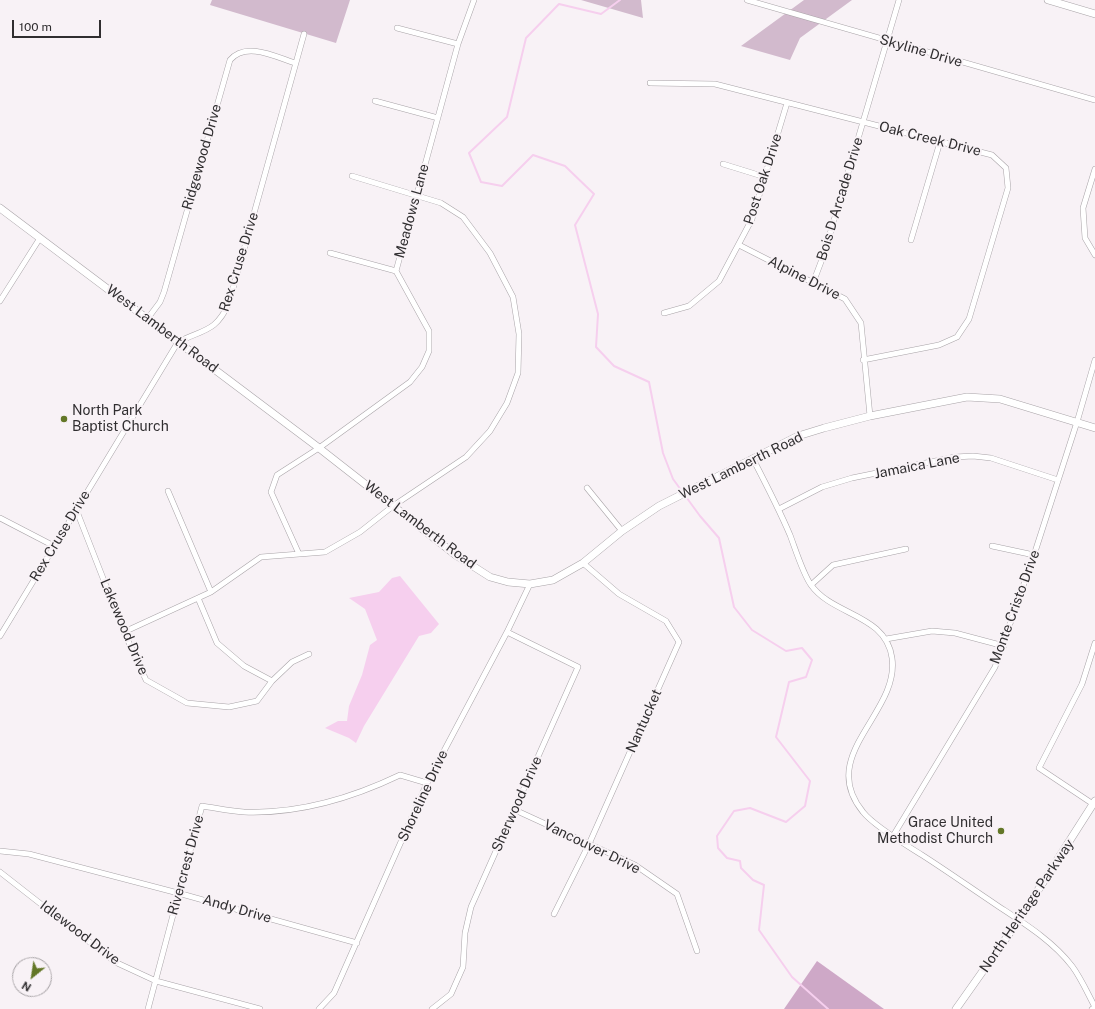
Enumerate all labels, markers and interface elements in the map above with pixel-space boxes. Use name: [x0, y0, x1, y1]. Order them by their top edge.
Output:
scale bar: [14, 12, 103, 38]
text: 100 m: [19, 20, 52, 34]
street label: Skyline Drive: [878, 31, 964, 71]
street label: Ridgewood Drive: [179, 102, 225, 212]
street label: Oak Creek Drive: [877, 118, 983, 160]
street label: Post Oak Drive: [740, 131, 786, 227]
street label: Bois D Arcade Drive: [813, 135, 867, 263]
street label: Meadows Lane: [391, 162, 433, 260]
street label: Rex Cruse Drive: [216, 210, 262, 314]
street label: Alpine Drive: [765, 253, 843, 303]
street label: West Lamberth Road: [103, 281, 221, 377]
place label: North Park Baptist Church: [72, 403, 169, 436]
marker: North Park Baptist Church: [59, 414, 69, 424]
street label: West Lamberth Road: [676, 429, 806, 503]
street label: Jamaica Lane: [873, 449, 961, 483]
street label: West Lamberth Road: [361, 477, 479, 573]
street label: Rex Cruse Drive: [26, 487, 94, 585]
street label: Monte Cristo Drive: [987, 548, 1043, 666]
street label: Lakewood Drive: [96, 576, 152, 678]
street label: Nantucket: [623, 687, 665, 755]
street label: Shoreline Drive: [394, 747, 452, 845]
street label: Sherwood Drive: [488, 754, 546, 854]
street label: Rivercrest Drive: [165, 813, 207, 917]
place label: Grace United Methodist Church: [877, 815, 993, 848]
street label: Vancouver Drive: [541, 816, 643, 878]
marker: Grace United Methodist Church: [996, 826, 1006, 836]
street label: North Heritage Parkway: [976, 836, 1078, 976]
street label: Andy Drive: [201, 891, 273, 927]
street label: Idlewood Drive: [37, 897, 123, 969]
north arrow: [12, 957, 52, 997]
text: N: [20, 979, 33, 994]

